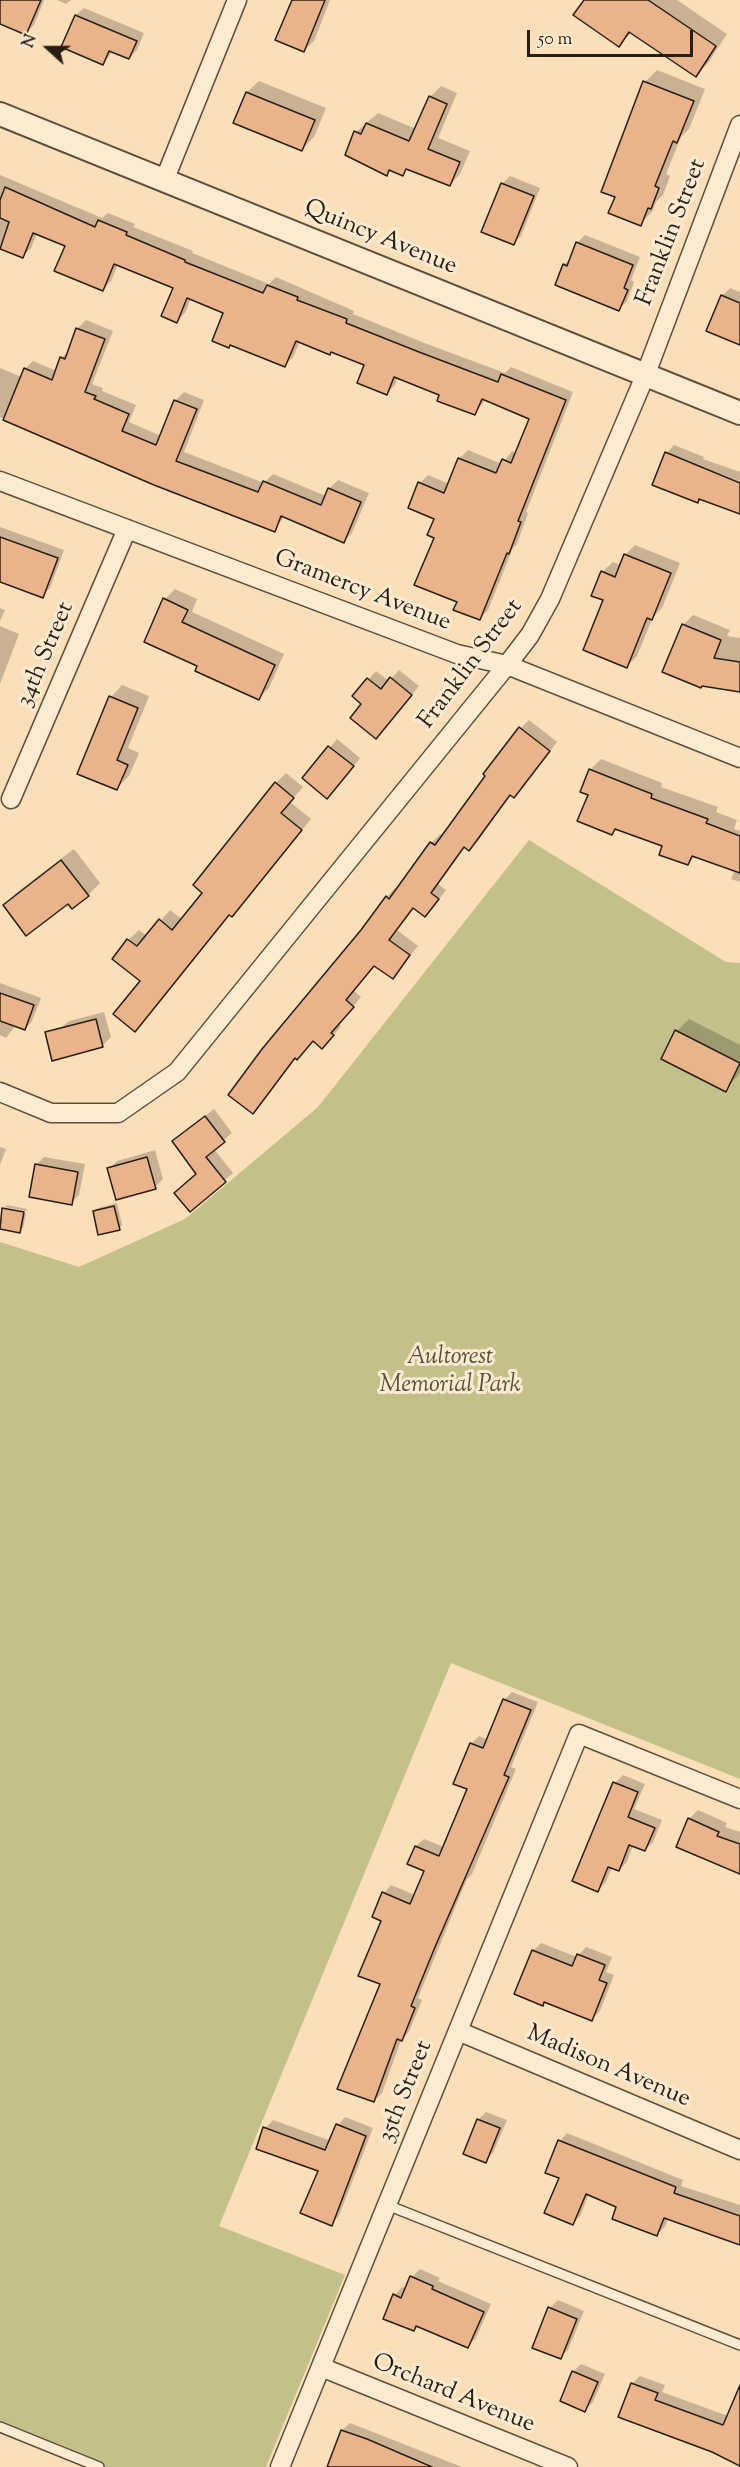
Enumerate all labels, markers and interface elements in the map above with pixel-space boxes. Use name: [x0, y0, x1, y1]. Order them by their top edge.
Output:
north arrow: [18, 18, 78, 78]
scale bar: [530, 18, 696, 56]
text: 50 m: [538, 27, 572, 53]
text: N: [18, 31, 44, 51]
street label: Franklin Street: [632, 155, 714, 311]
street label: Quincy Avenue: [299, 195, 461, 283]
street label: Gramercy Avenue: [270, 545, 454, 639]
street label: Franklin Street: [414, 594, 530, 736]
street label: 34th Street: [12, 598, 82, 712]
park label: Aultorest Memorial Park: [379, 1345, 521, 1401]
street label: Madison Avenue: [522, 2021, 694, 2115]
street label: 35th Street: [374, 2037, 440, 2147]
street label: Orchard Avenue: [367, 2349, 539, 2441]

